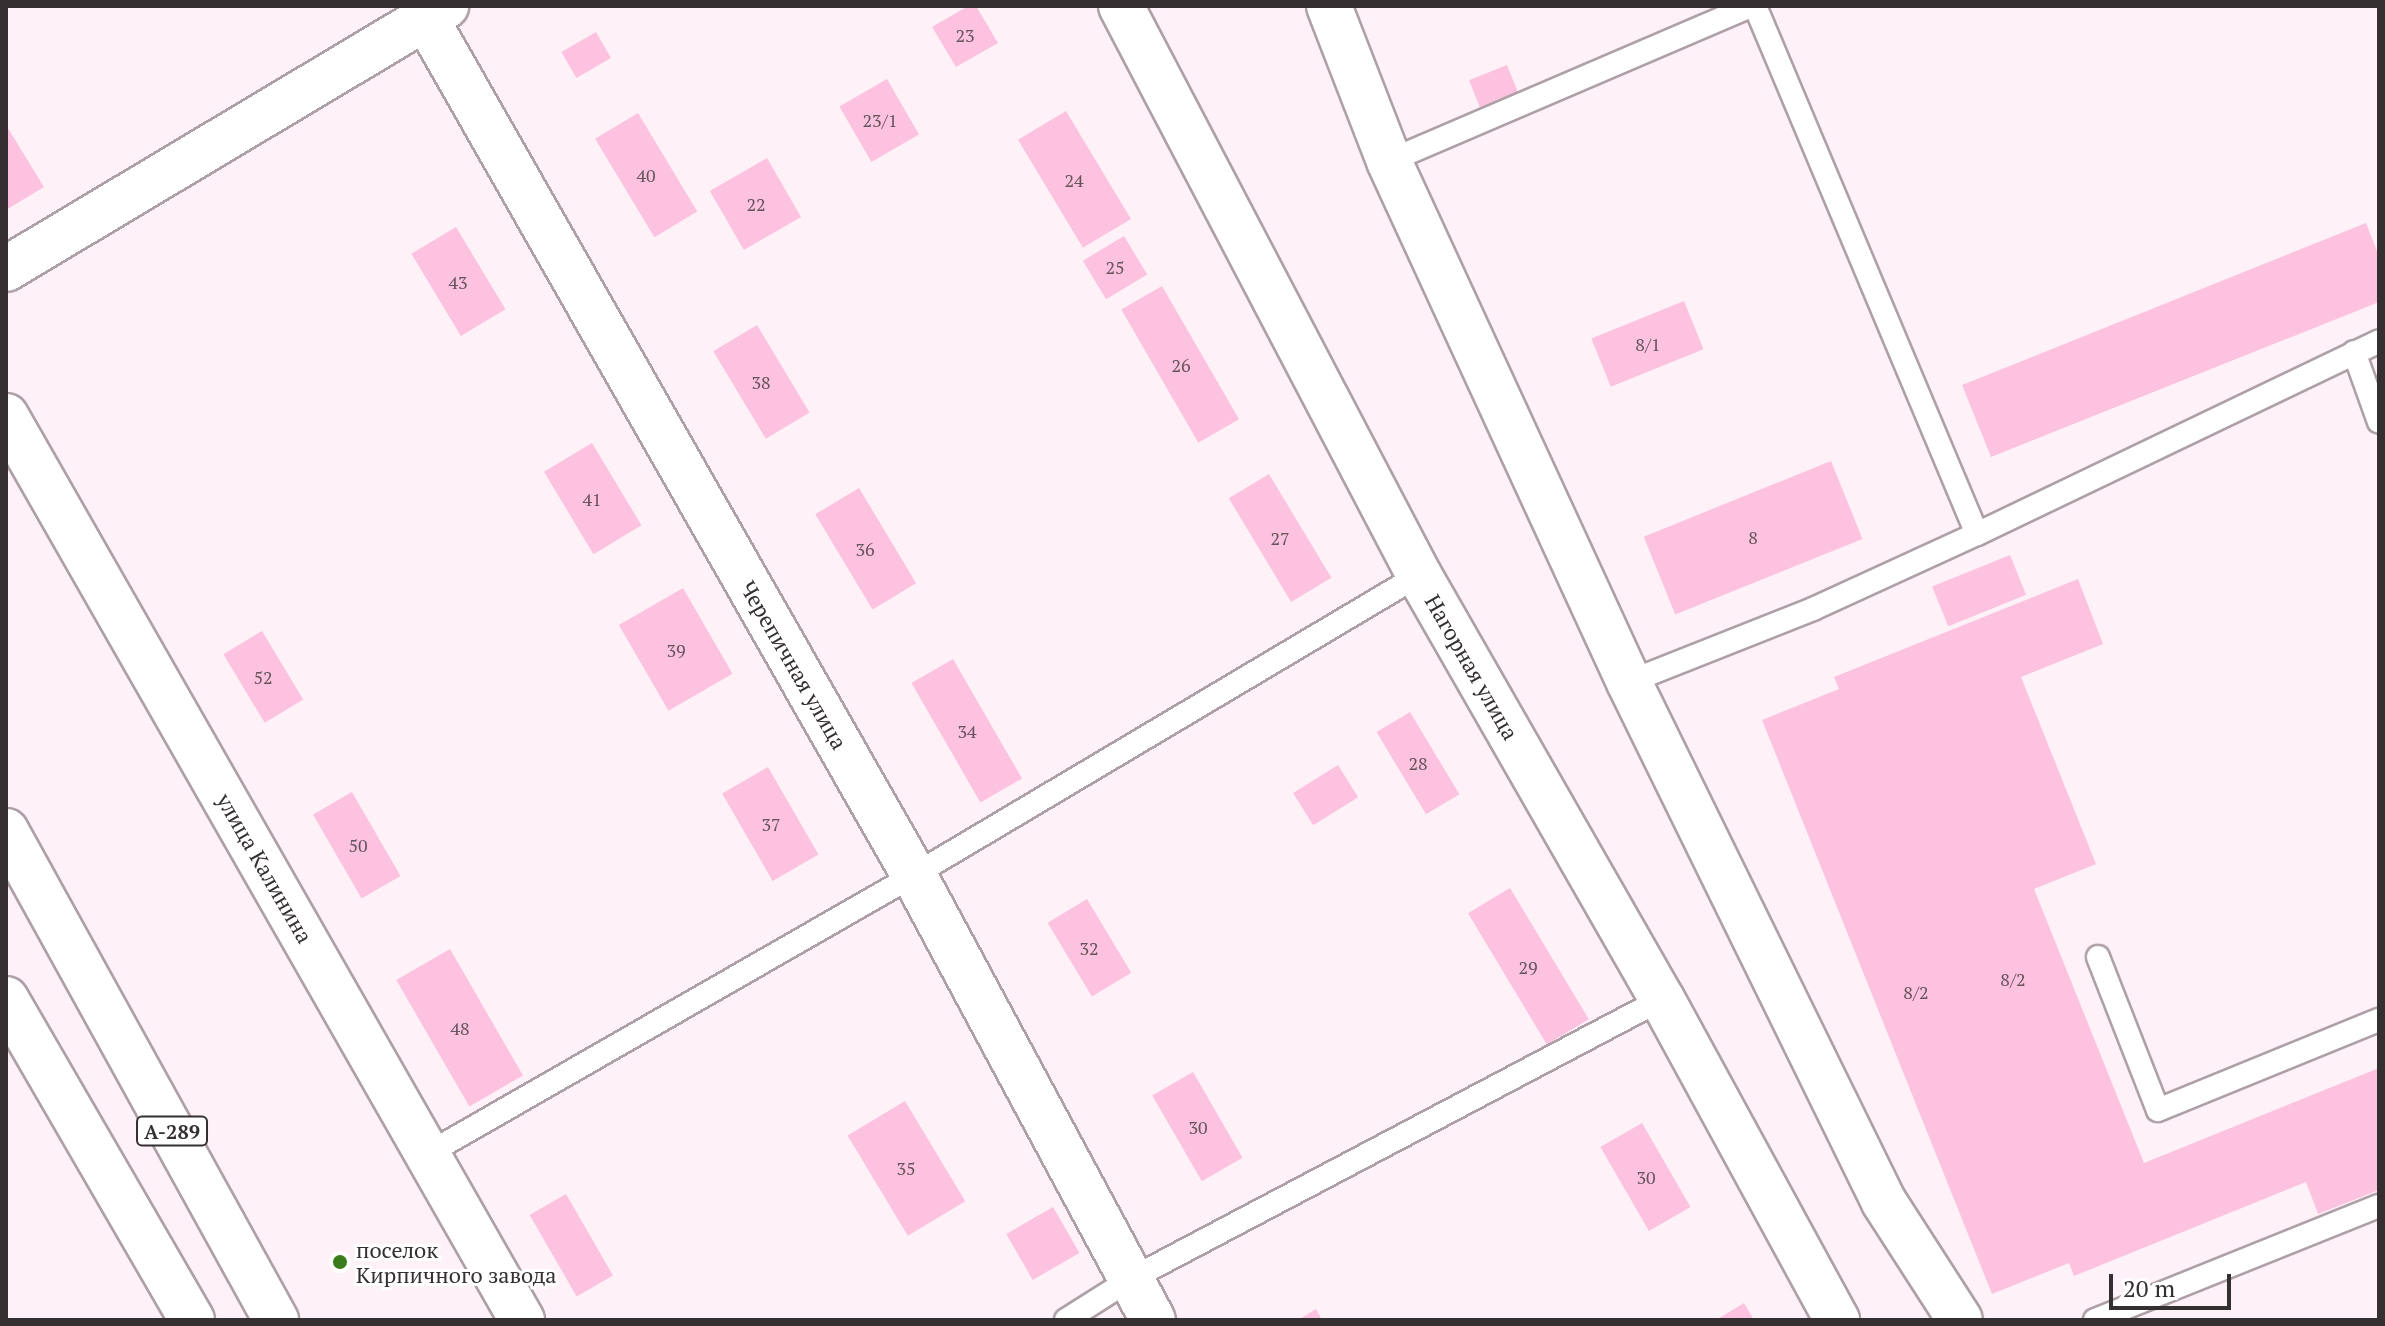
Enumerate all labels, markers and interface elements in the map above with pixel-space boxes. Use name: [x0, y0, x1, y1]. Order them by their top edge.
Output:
house number: 23: [955, 24, 975, 46]
house number: 23/1: [863, 109, 897, 131]
house number: 40: [636, 164, 656, 186]
house number: 24: [1064, 169, 1084, 191]
house number: 22: [746, 193, 766, 215]
house number: 25: [1105, 256, 1125, 278]
house number: 43: [448, 271, 468, 293]
house number: 8/1: [1635, 333, 1661, 355]
house number: 26: [1171, 354, 1191, 376]
house number: 38: [751, 371, 771, 393]
house number: 41: [582, 488, 602, 510]
house number: 8: [1748, 526, 1758, 548]
house number: 27: [1270, 527, 1290, 549]
house number: 36: [855, 538, 875, 560]
street label: Черепичная улица: [735, 576, 853, 754]
street label: Нагорная улица: [1420, 590, 1524, 744]
house number: 39: [666, 639, 686, 661]
house number: 52: [253, 666, 273, 688]
house number: 34: [957, 720, 977, 742]
house number: 28: [1408, 752, 1428, 774]
street label: улица Калинина: [212, 789, 318, 947]
house number: 37: [761, 813, 781, 835]
house number: 50: [348, 834, 368, 856]
house number: 32: [1079, 937, 1099, 959]
house number: 29: [1518, 956, 1538, 978]
house number: 8/2: [2000, 968, 2026, 990]
house number: 8/2: [1903, 981, 1929, 1003]
house number: 48: [450, 1017, 470, 1039]
road number: А-289: [136, 1115, 208, 1147]
house number: 30: [1188, 1116, 1208, 1138]
house number: 35: [896, 1157, 916, 1179]
house number: 30: [1636, 1166, 1656, 1188]
place label: поселок Кирпичного завода: [356, 1236, 556, 1288]
marker: поселок Кирпичного завода: [331, 1253, 349, 1271]
scale bar: [2113, 1258, 2235, 1308]
text: 20 m: [2123, 1272, 2175, 1304]

